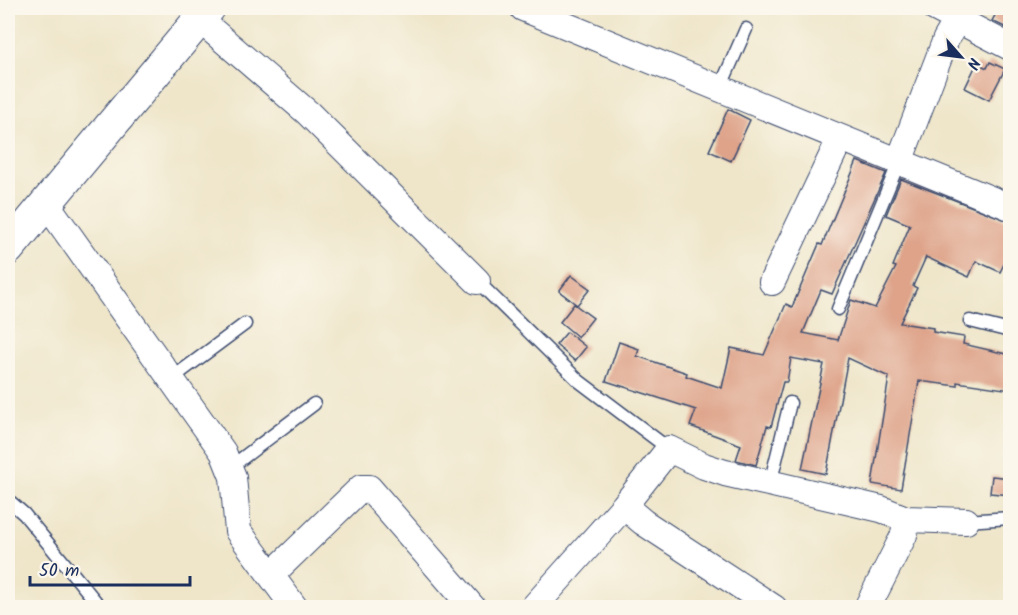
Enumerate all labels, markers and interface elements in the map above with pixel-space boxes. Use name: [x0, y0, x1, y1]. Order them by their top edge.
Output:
north arrow: [931, 27, 991, 87]
text: N: [960, 53, 986, 74]
scale bar: [30, 549, 190, 587]
text: 50 m: [39, 557, 79, 586]

